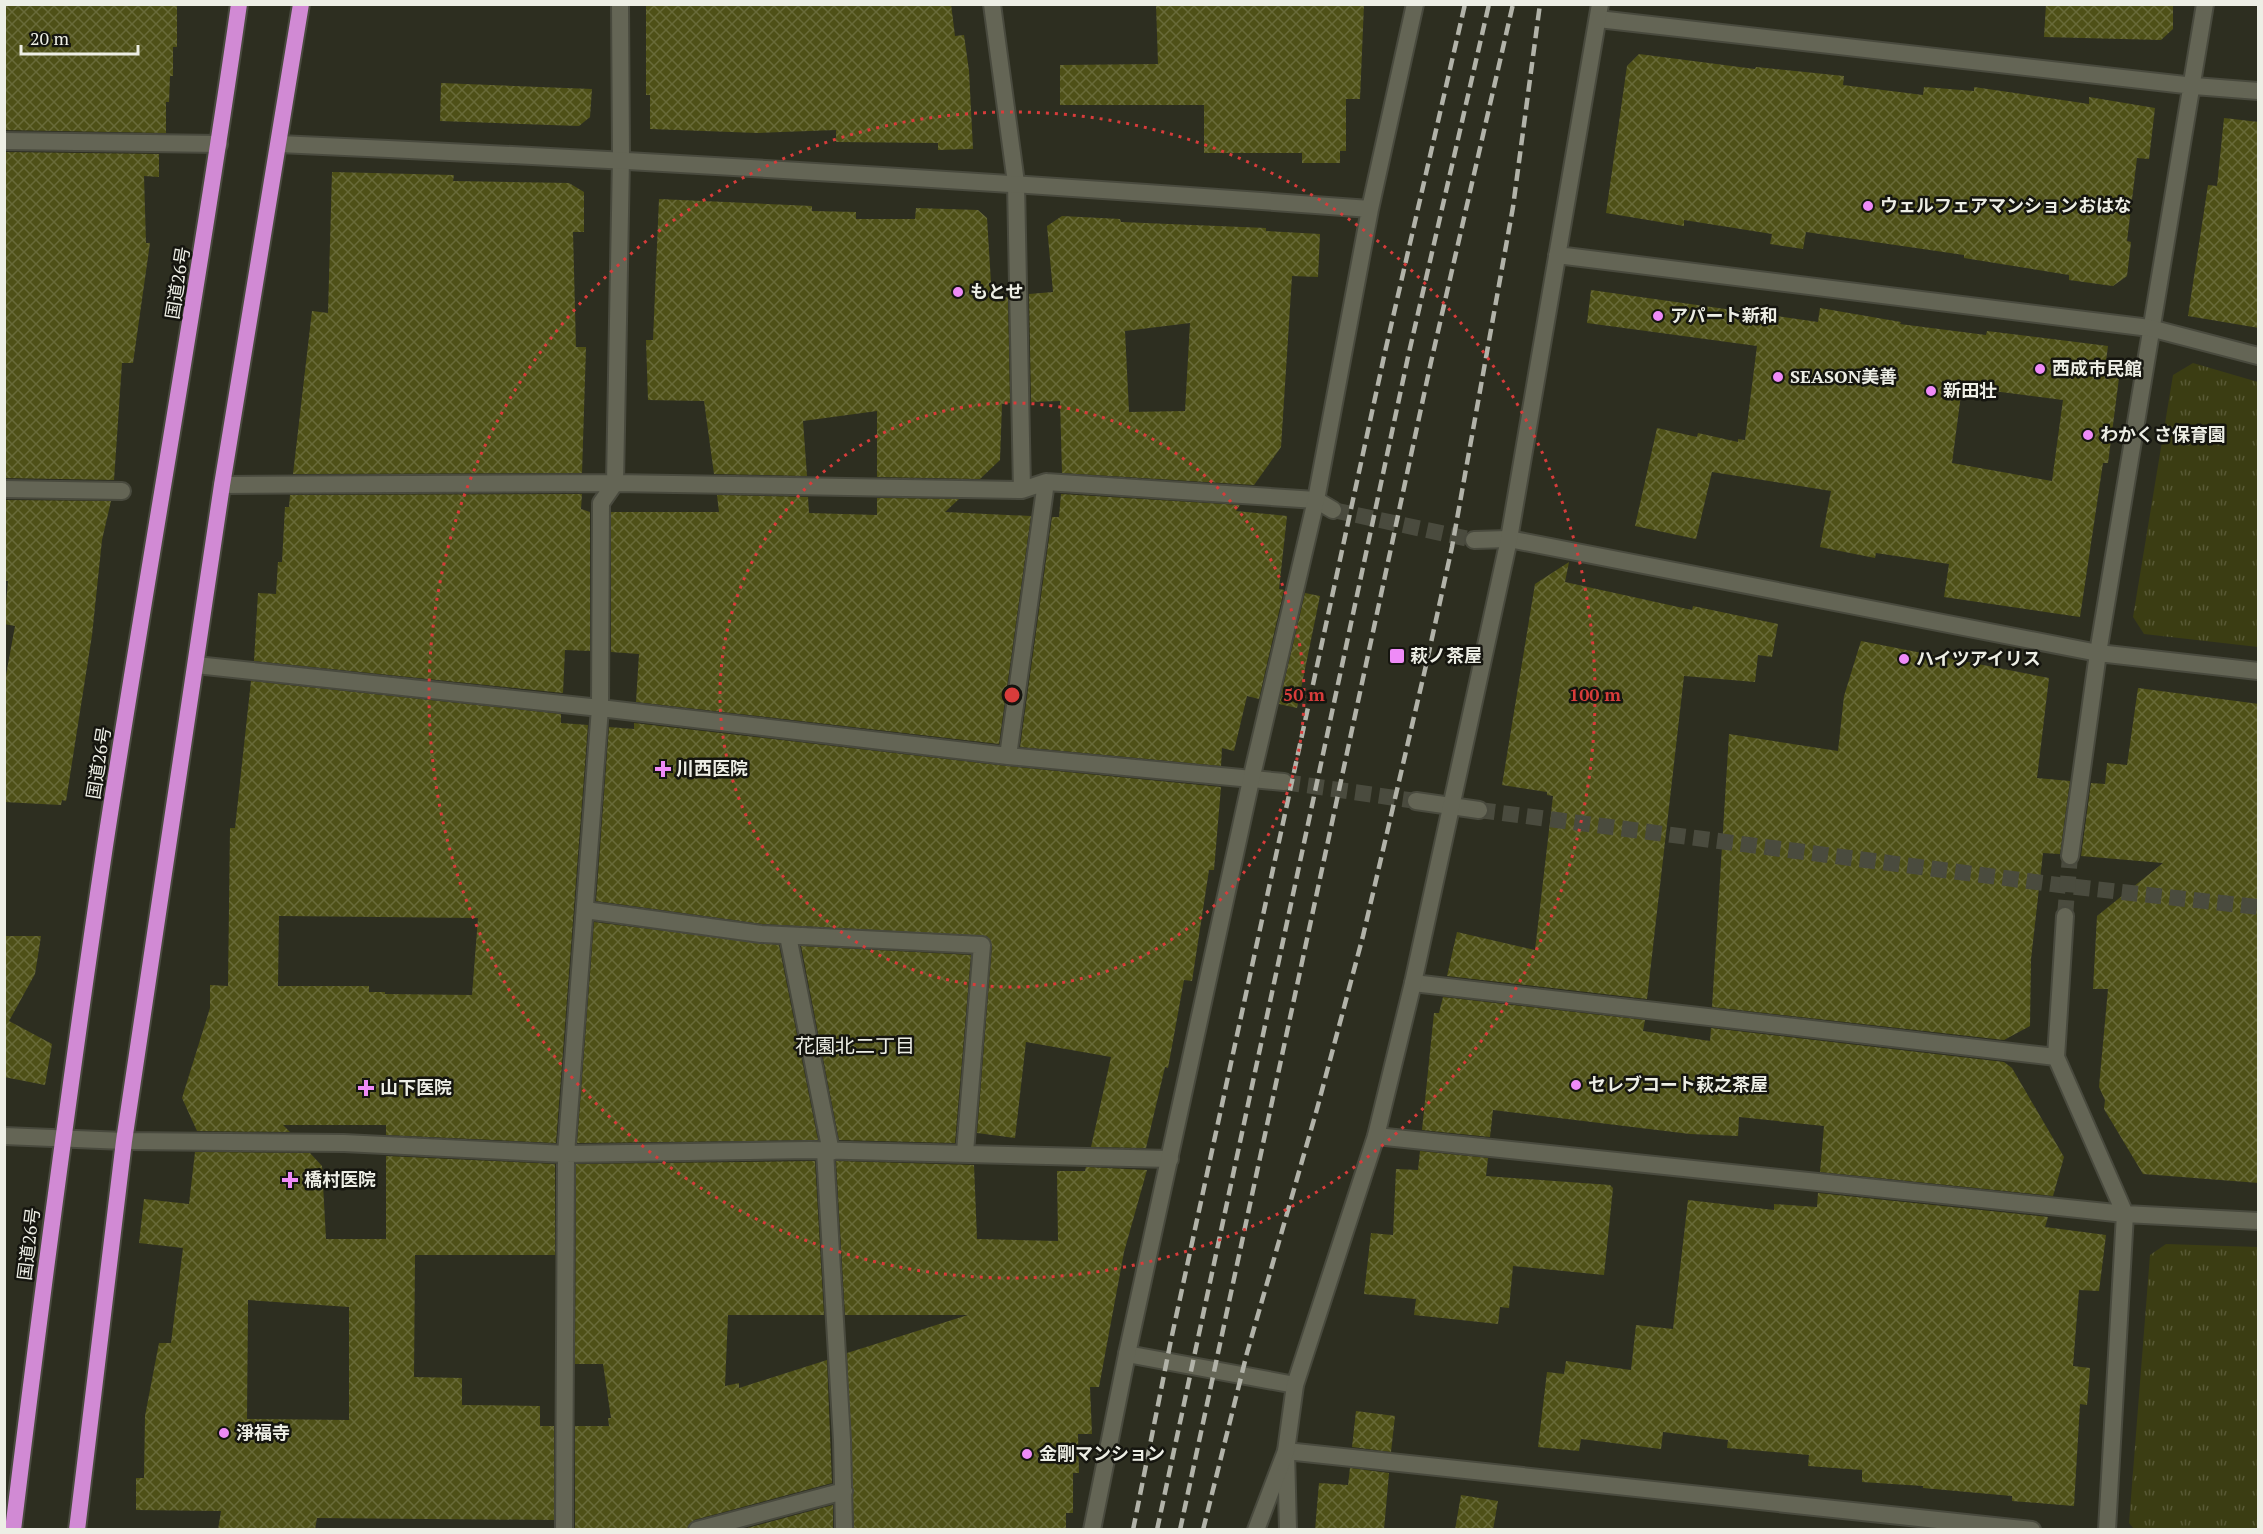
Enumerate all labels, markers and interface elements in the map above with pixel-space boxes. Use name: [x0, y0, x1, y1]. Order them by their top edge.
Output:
scale bar: [21, 18, 138, 56]
text: 20 m: [30, 26, 70, 50]
place label: ウェルフェアマンションおはな: [1880, 193, 2132, 217]
marker: ウェルフェアマンションおはな: [1861, 199, 1875, 213]
street label: 国道26号: [159, 245, 195, 321]
place label: もとせ: [970, 279, 1024, 303]
marker: もとせ: [951, 285, 965, 299]
place label: アパート新和: [1670, 303, 1778, 327]
marker: アパート新和: [1651, 309, 1665, 323]
place label: 西成市民館: [2052, 356, 2142, 380]
marker: 西成市民館: [2033, 362, 2047, 376]
place label: SEASON美善: [1790, 364, 1897, 388]
marker: SEASON美善: [1771, 370, 1785, 384]
place label: 新田壮: [1943, 378, 1997, 402]
marker: 新田壮: [1924, 384, 1938, 398]
place label: わかくさ保育園: [2100, 422, 2226, 446]
marker: わかくさ保育園: [2081, 428, 2095, 442]
place label: 萩ノ茶屋: [1410, 643, 1482, 667]
place label: ハイツアイリス: [1916, 646, 2041, 670]
marker: 萩ノ茶屋: [1388, 647, 1406, 665]
marker: ハイツアイリス: [1897, 652, 1911, 666]
text: 50 m: [1283, 682, 1325, 706]
text: 100 m: [1569, 682, 1621, 706]
centre of rings: [1002, 685, 1022, 705]
street label: 国道26号: [80, 725, 116, 801]
place label: 川西医院: [676, 756, 748, 780]
marker: 川西医院: [654, 760, 672, 778]
district label: 花園北二丁目: [795, 1032, 915, 1059]
place label: セレブコート萩之茶屋: [1588, 1072, 1768, 1096]
place label: 山下医院: [380, 1075, 452, 1099]
marker: セレブコート萩之茶屋: [1569, 1078, 1583, 1092]
marker: 山下医院: [357, 1079, 375, 1097]
place label: 橋村医院: [304, 1167, 376, 1191]
marker: 橋村医院: [281, 1171, 299, 1189]
street label: 国道26号: [12, 1206, 44, 1282]
place label: 淨福寺: [236, 1420, 290, 1444]
marker: 淨福寺: [217, 1426, 231, 1440]
place label: 金剛マンション: [1039, 1441, 1165, 1465]
marker: 金剛マンション: [1020, 1447, 1034, 1461]

